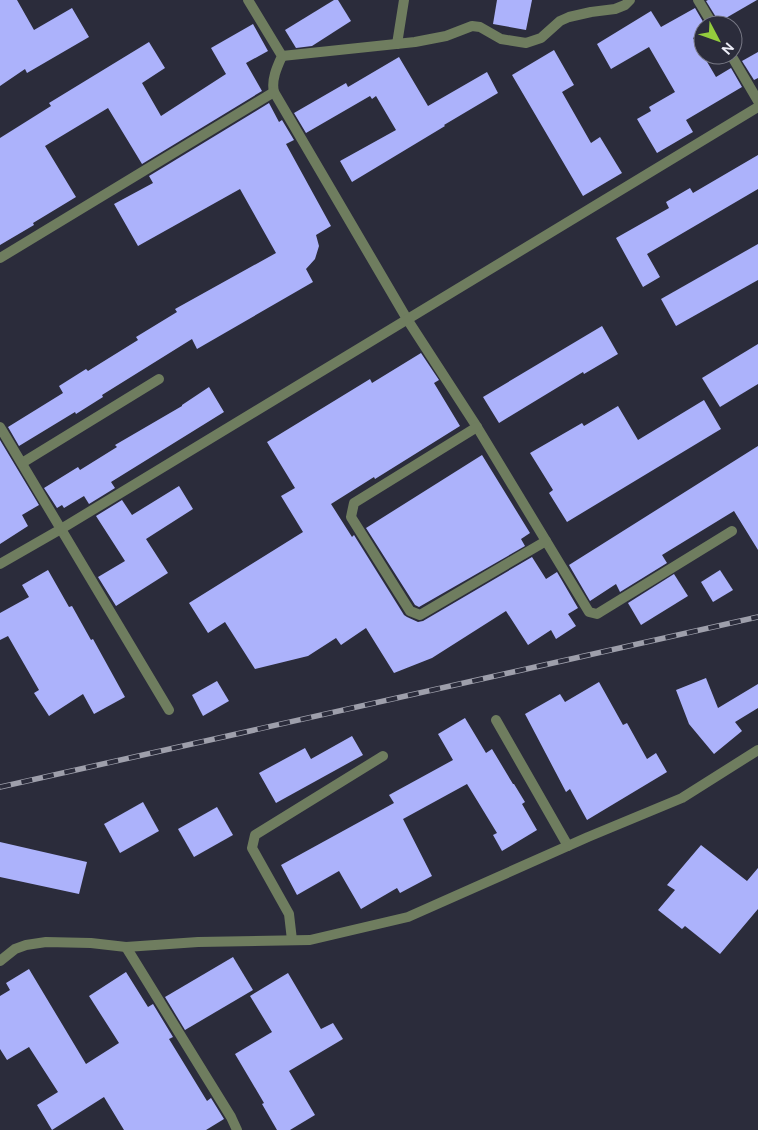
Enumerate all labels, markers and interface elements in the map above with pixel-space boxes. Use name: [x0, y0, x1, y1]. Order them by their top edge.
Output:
north arrow: [693, 15, 743, 65]
text: N: [718, 39, 738, 58]

